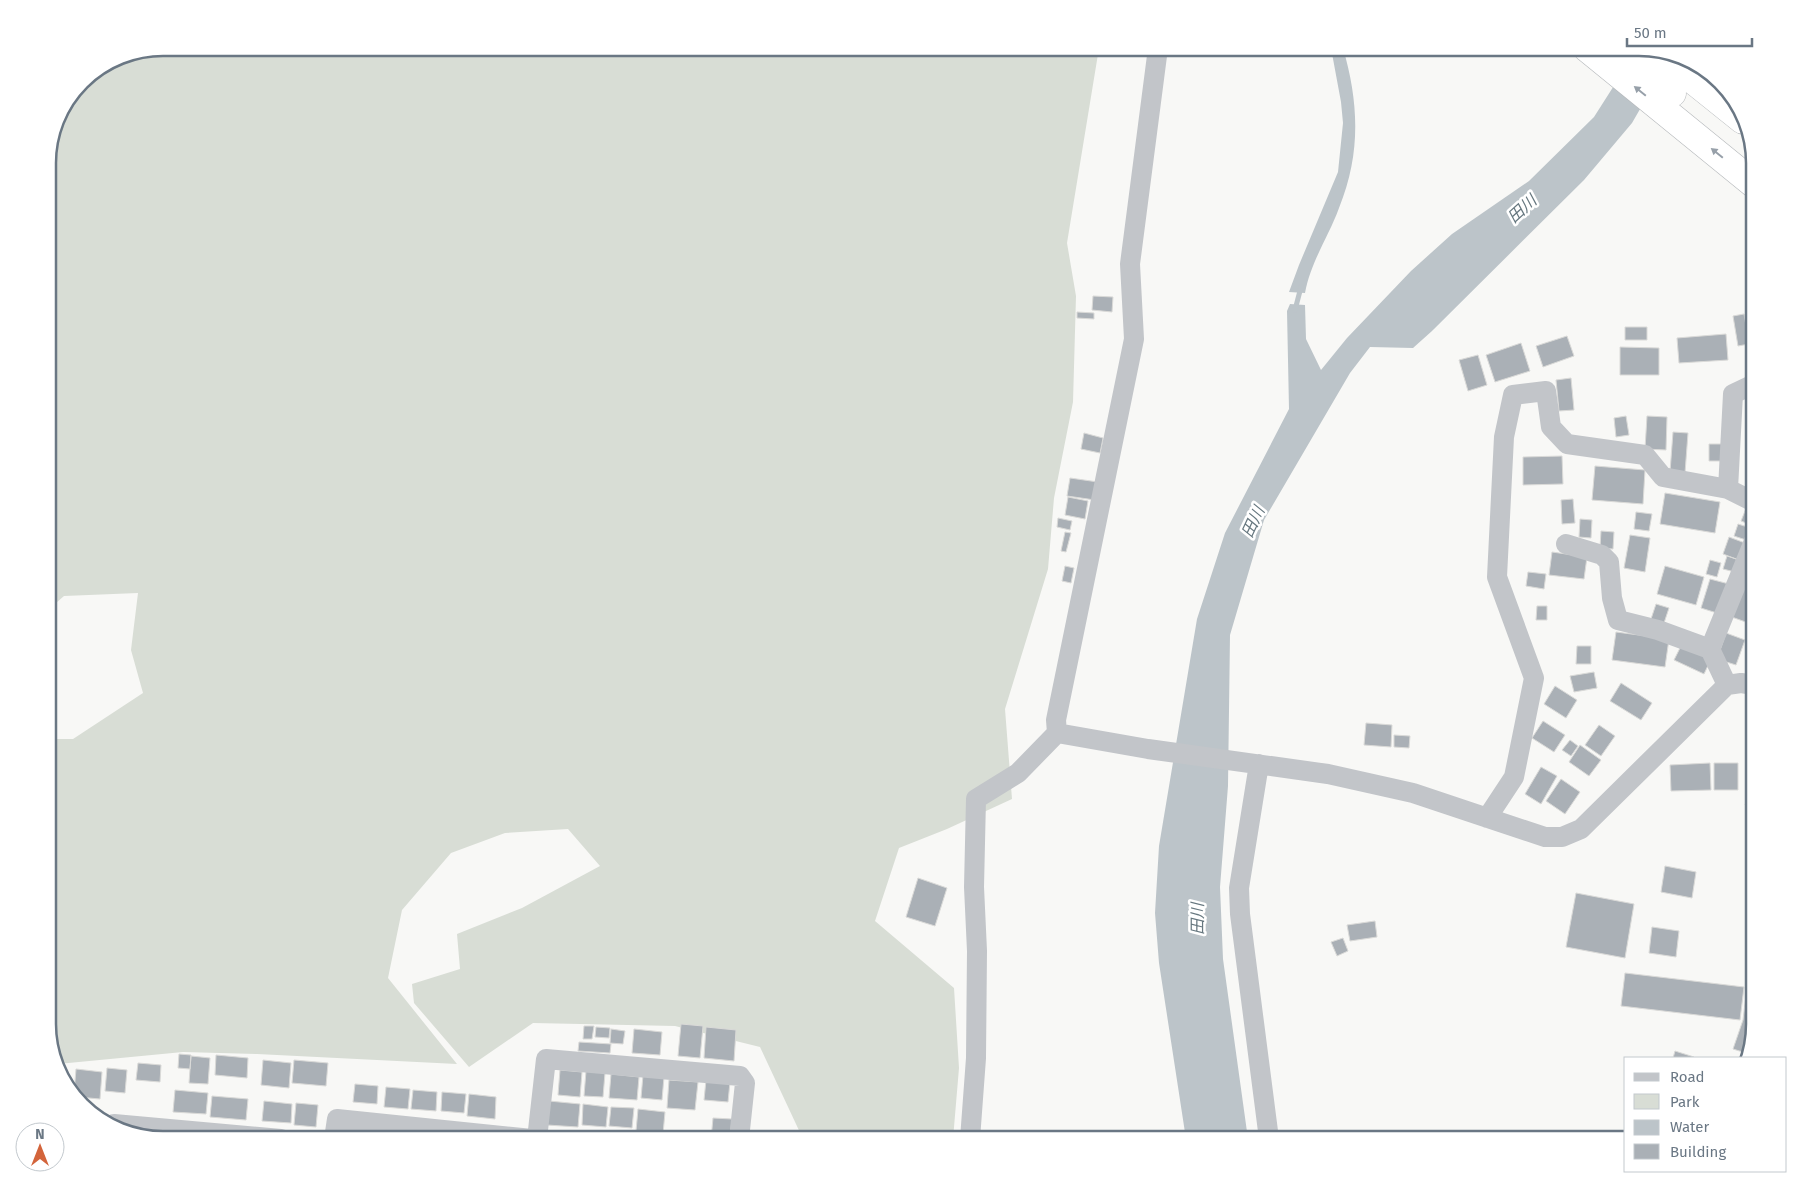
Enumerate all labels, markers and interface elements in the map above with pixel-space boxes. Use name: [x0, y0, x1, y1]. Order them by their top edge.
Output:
scale bar: [1627, 15, 1752, 47]
text: 50 m: [1634, 24, 1667, 42]
one-way arrow: [1634, 86, 1647, 97]
one-way arrow: [1710, 147, 1723, 158]
water label: 田川: [1504, 190, 1542, 227]
water label: 田川: [1238, 502, 1269, 541]
water label: 田川: [1188, 901, 1207, 935]
legend: [1624, 1057, 1787, 1172]
text: Road: [1670, 1068, 1705, 1086]
text: Park: [1670, 1093, 1700, 1111]
text: Water: [1670, 1118, 1709, 1136]
north arrow: [15, 1122, 65, 1172]
text: N: [35, 1126, 45, 1143]
text: Building: [1670, 1143, 1726, 1161]

